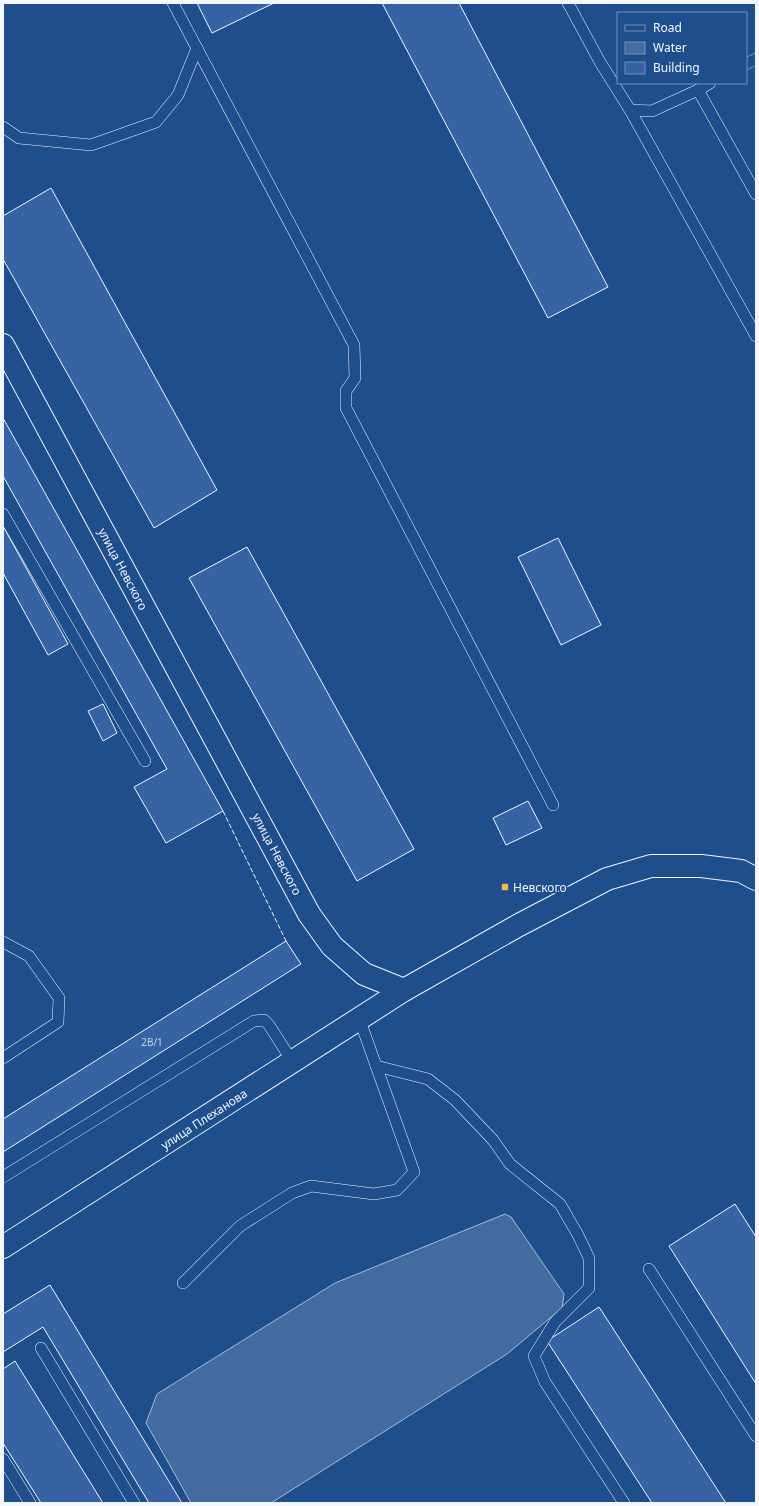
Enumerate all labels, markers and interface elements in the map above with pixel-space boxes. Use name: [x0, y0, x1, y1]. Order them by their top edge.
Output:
legend: [617, 12, 747, 84]
text: Road: [653, 19, 682, 36]
text: Water: [653, 39, 687, 56]
text: Building: [653, 59, 700, 76]
street label: улица Невского: [94, 525, 152, 613]
street label: улица Невского: [248, 810, 306, 898]
place label: Невского: [513, 879, 567, 896]
marker: Невского: [500, 882, 510, 892]
house number: 2В/1: [141, 1035, 163, 1049]
street label: улица Плеханова: [157, 1085, 251, 1153]

